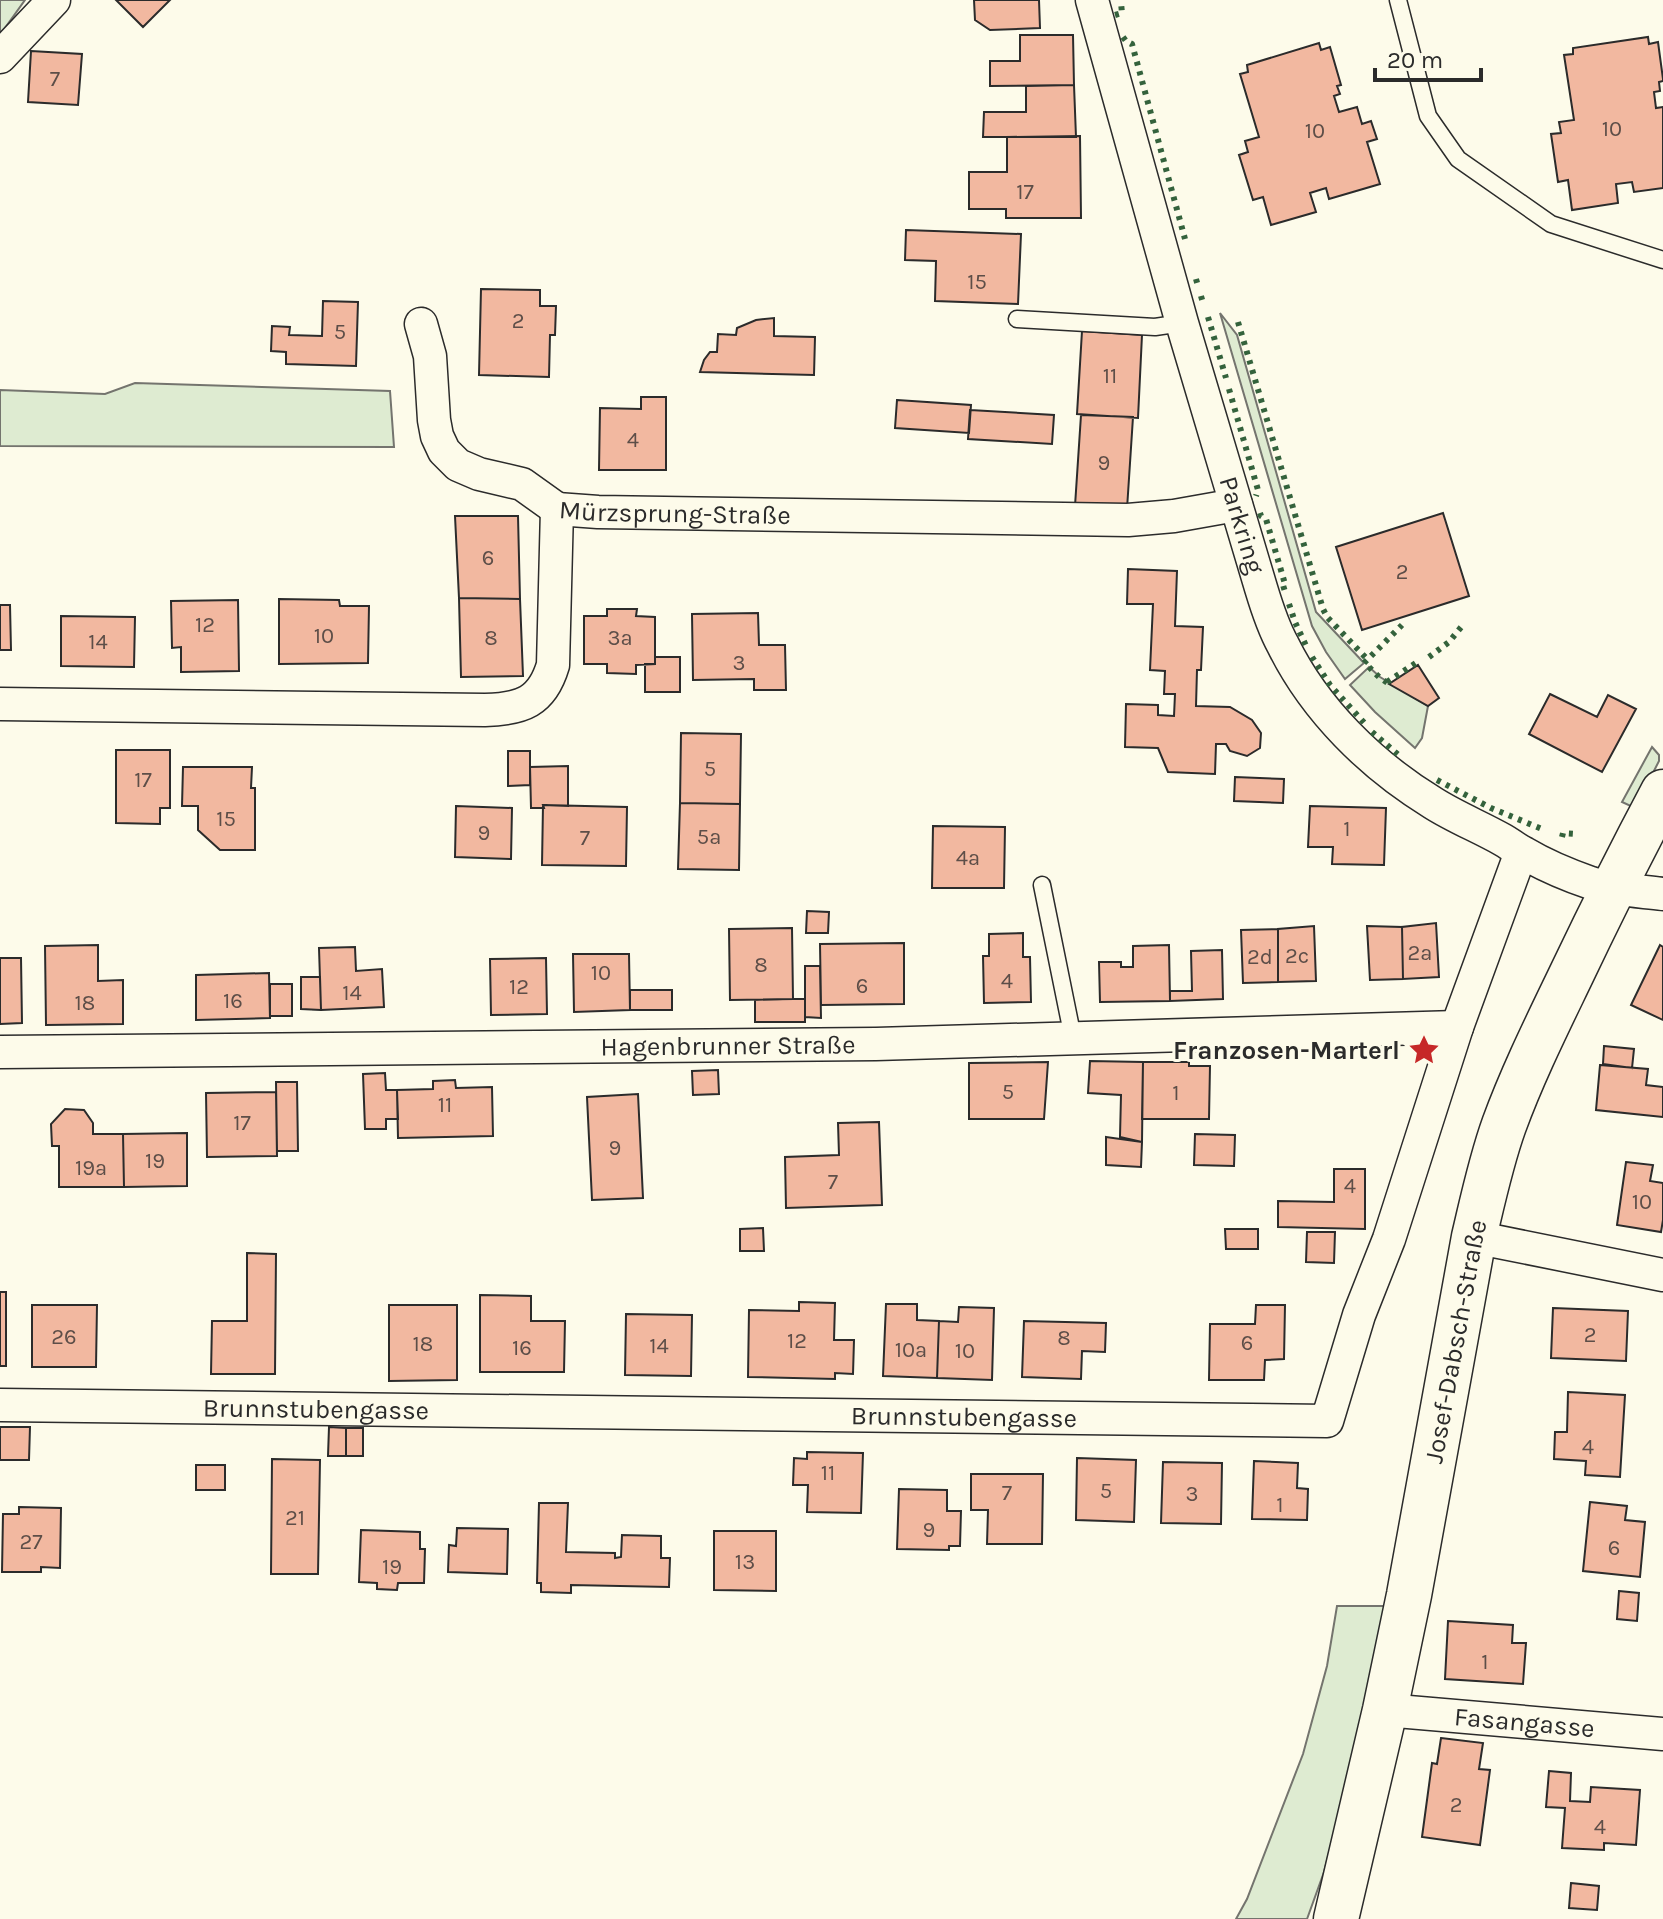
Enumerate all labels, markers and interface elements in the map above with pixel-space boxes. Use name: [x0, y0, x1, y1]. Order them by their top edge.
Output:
scale bar: [1375, 32, 1481, 82]
text: 20 m: [1387, 46, 1443, 74]
house number: 7: [50, 66, 60, 92]
house number: 10: [1602, 116, 1622, 142]
house number: 10: [1305, 118, 1325, 144]
house number: 17: [1016, 179, 1034, 205]
house number: 15: [967, 269, 987, 295]
house number: 2: [512, 308, 524, 334]
house number: 5: [334, 319, 346, 345]
house number: 11: [1103, 363, 1117, 389]
house number: 4: [627, 427, 639, 453]
house number: 9: [1098, 450, 1110, 476]
street label: Parkring: [1213, 473, 1271, 578]
street label: Mürzsprung-Straße: [558, 494, 791, 531]
house number: 6: [482, 545, 494, 571]
house number: 2: [1396, 559, 1408, 585]
house number: 12: [195, 612, 215, 638]
house number: 10: [314, 623, 334, 649]
house number: 8: [484, 625, 498, 651]
house number: 3a: [607, 625, 633, 651]
house number: 14: [88, 629, 108, 655]
house number: 3: [733, 650, 746, 676]
house number: 5: [704, 756, 716, 782]
house number: 17: [134, 767, 152, 793]
house number: 15: [216, 806, 236, 832]
house number: 1: [1343, 816, 1351, 842]
house number: 9: [478, 820, 490, 846]
house number: 5a: [697, 824, 721, 850]
house number: 7: [580, 825, 590, 851]
house number: 4a: [956, 845, 980, 871]
house number: 2a: [1408, 940, 1432, 966]
house number: 2c: [1285, 943, 1309, 969]
house number: 2d: [1247, 944, 1273, 970]
house number: 8: [754, 952, 768, 978]
house number: 10: [591, 960, 611, 986]
house number: 4: [1001, 968, 1013, 994]
house number: 6: [856, 973, 868, 999]
house number: 12: [509, 974, 529, 1000]
house number: 14: [342, 980, 362, 1006]
house number: 16: [223, 988, 243, 1014]
house number: 18: [75, 990, 95, 1016]
street label: Hagenbrunner Straße: [600, 1029, 856, 1063]
place icon: Franzosen-Marterl: [1407, 1033, 1441, 1067]
place label: Franzosen-Marterl: [1173, 1035, 1400, 1066]
house number: 5: [1002, 1079, 1014, 1105]
house number: 1: [1172, 1080, 1180, 1106]
house number: 11: [438, 1092, 452, 1118]
house number: 17: [233, 1110, 251, 1136]
house number: 9: [609, 1135, 621, 1161]
house number: 19: [145, 1148, 165, 1174]
house number: 19a: [75, 1155, 107, 1181]
house number: 7: [828, 1169, 838, 1195]
house number: 4: [1344, 1173, 1356, 1199]
house number: 10: [1632, 1189, 1652, 1215]
street label: Josef-Dabsch-Straße: [1418, 1216, 1494, 1466]
house number: 2: [1584, 1322, 1596, 1348]
house number: 26: [51, 1324, 77, 1350]
house number: 8: [1057, 1325, 1071, 1351]
house number: 12: [787, 1328, 807, 1354]
house number: 6: [1241, 1330, 1253, 1356]
house number: 18: [413, 1331, 433, 1357]
house number: 14: [649, 1333, 669, 1359]
house number: 16: [512, 1335, 532, 1361]
house number: 10a: [895, 1337, 927, 1363]
house number: 10: [955, 1338, 975, 1364]
street label: Brunnstubengasse: [203, 1392, 429, 1426]
street label: Brunnstubengasse: [851, 1400, 1077, 1434]
house number: 4: [1582, 1434, 1594, 1460]
house number: 11: [821, 1460, 835, 1486]
house number: 5: [1100, 1478, 1112, 1504]
house number: 7: [1002, 1480, 1012, 1506]
house number: 3: [1186, 1481, 1199, 1507]
house number: 1: [1276, 1492, 1284, 1518]
house number: 21: [285, 1505, 305, 1531]
house number: 9: [923, 1517, 935, 1543]
house number: 27: [19, 1529, 43, 1555]
house number: 6: [1608, 1535, 1620, 1561]
house number: 13: [735, 1549, 755, 1575]
house number: 19: [382, 1554, 402, 1580]
house number: 1: [1481, 1649, 1489, 1675]
street label: Fasangasse: [1453, 1701, 1596, 1744]
house number: 2: [1450, 1792, 1462, 1818]
house number: 4: [1594, 1814, 1606, 1840]

